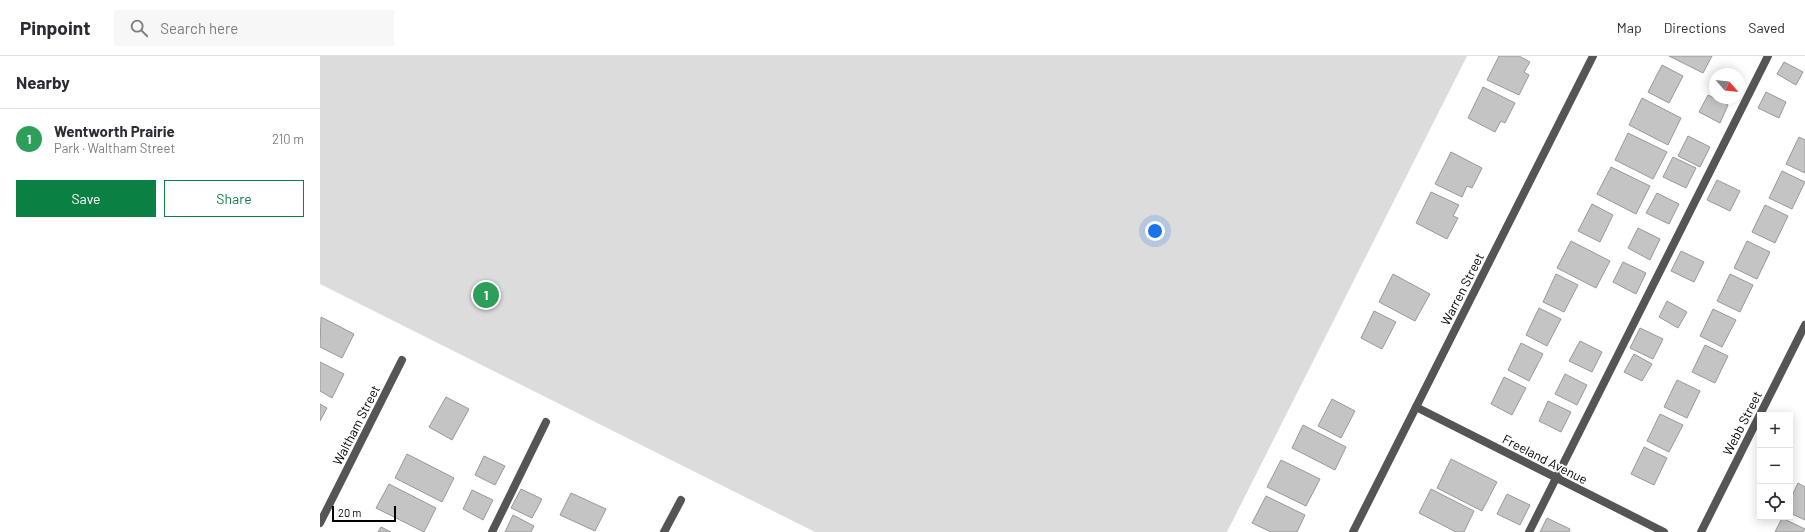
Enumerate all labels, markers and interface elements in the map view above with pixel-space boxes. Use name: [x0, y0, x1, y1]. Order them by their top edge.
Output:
search box: [114, 10, 394, 46]
text: Pinpoint: [20, 16, 90, 39]
icon: search: [128, 17, 150, 39]
text: Search here: [160, 19, 238, 37]
text: Map: [1617, 19, 1642, 36]
text: Directions: [1664, 19, 1726, 36]
text: Saved: [1748, 19, 1785, 36]
north arrow: [1709, 68, 1745, 104]
text: Nearby: [16, 72, 70, 92]
text: Wentworth Prairie: [54, 122, 175, 140]
text: 1: [27, 131, 31, 147]
text: 210 m: [272, 131, 304, 147]
text: Park · Waltham Street: [54, 140, 175, 156]
button: Save: [16, 180, 156, 217]
button: Share: [164, 180, 304, 217]
your location: [1145, 221, 1165, 241]
street label: Warren Street: [1437, 250, 1487, 328]
pin: 1: [473, 280, 499, 310]
street label: Waltham Street: [329, 382, 383, 468]
street label: Webb Street: [1719, 388, 1765, 458]
map controls: [1757, 412, 1793, 520]
button: +: [1757, 412, 1793, 448]
street label: Freeland Avenue: [1500, 431, 1590, 487]
button: −: [1757, 448, 1793, 484]
button: locate: [1757, 484, 1793, 520]
scale bar: [332, 504, 396, 523]
text: 20 m: [338, 506, 361, 519]

